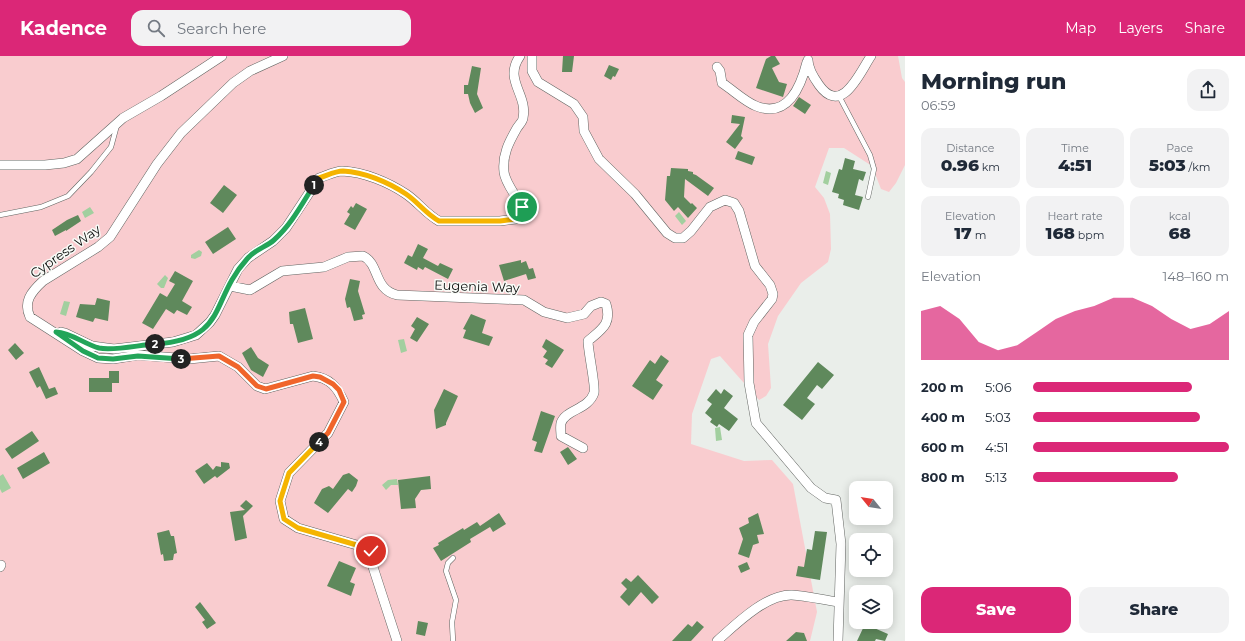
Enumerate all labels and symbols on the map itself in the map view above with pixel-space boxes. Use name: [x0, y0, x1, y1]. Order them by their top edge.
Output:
pin: 1: [304, 175, 324, 195]
pin: [505, 190, 539, 224]
street label: Cypress Way: [27, 220, 104, 281]
street label: Eugenia Way: [434, 277, 521, 296]
pin: 2: [145, 334, 165, 354]
pin: 3: [171, 349, 191, 369]
pin: 4: [309, 432, 329, 452]
north arrow: [849, 481, 893, 525]
pin: [354, 534, 388, 568]

